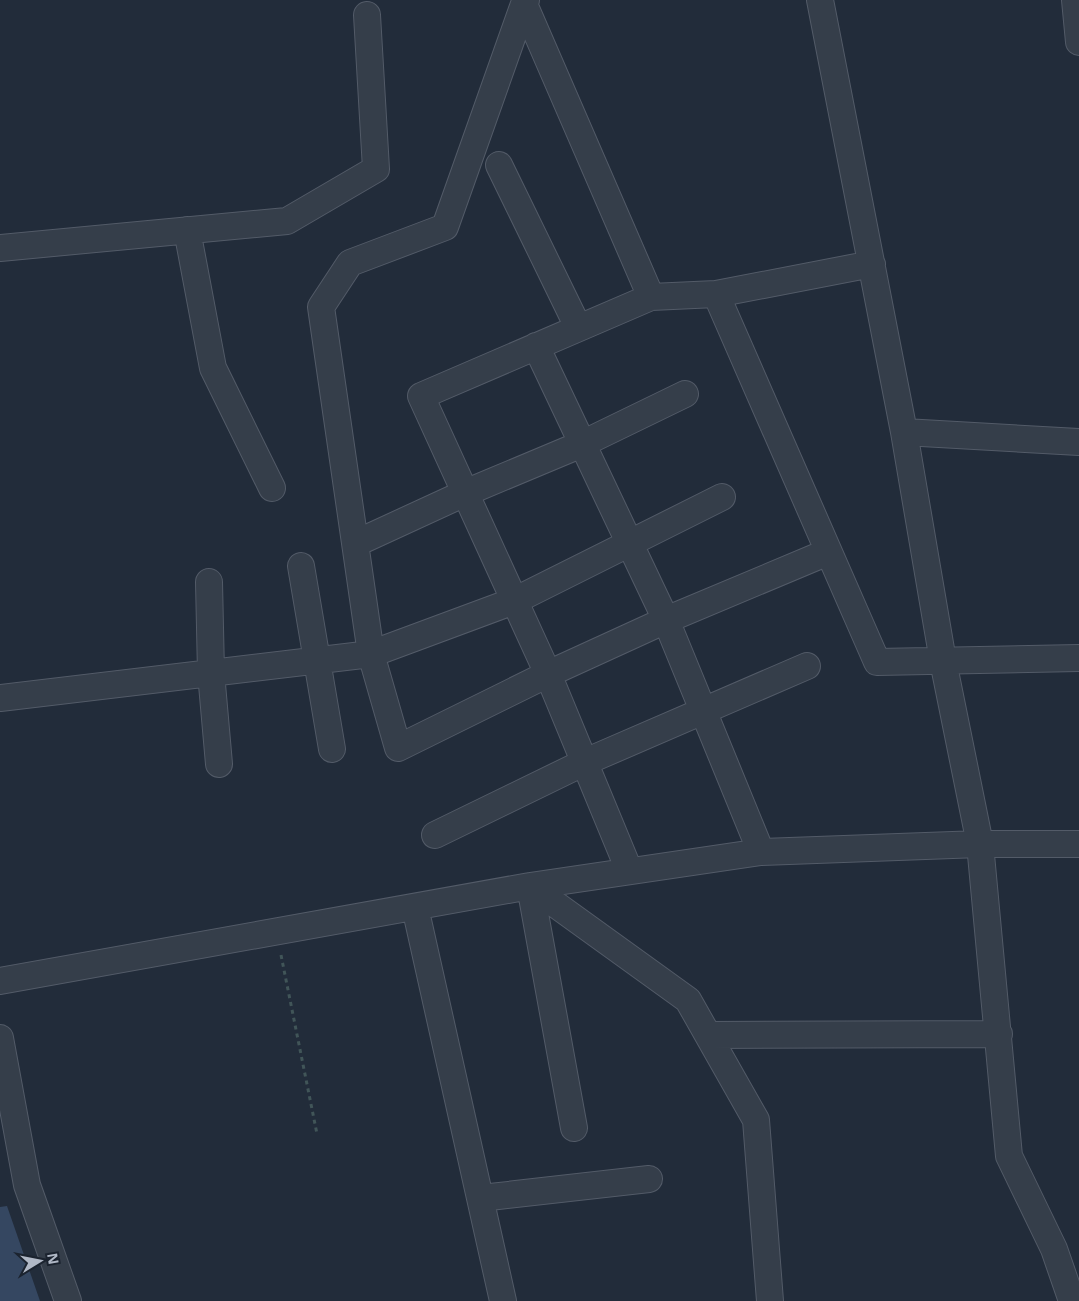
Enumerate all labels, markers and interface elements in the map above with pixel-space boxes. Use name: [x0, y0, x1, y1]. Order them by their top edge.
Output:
north arrow: [15, 1236, 65, 1286]
text: N: [43, 1251, 64, 1266]

